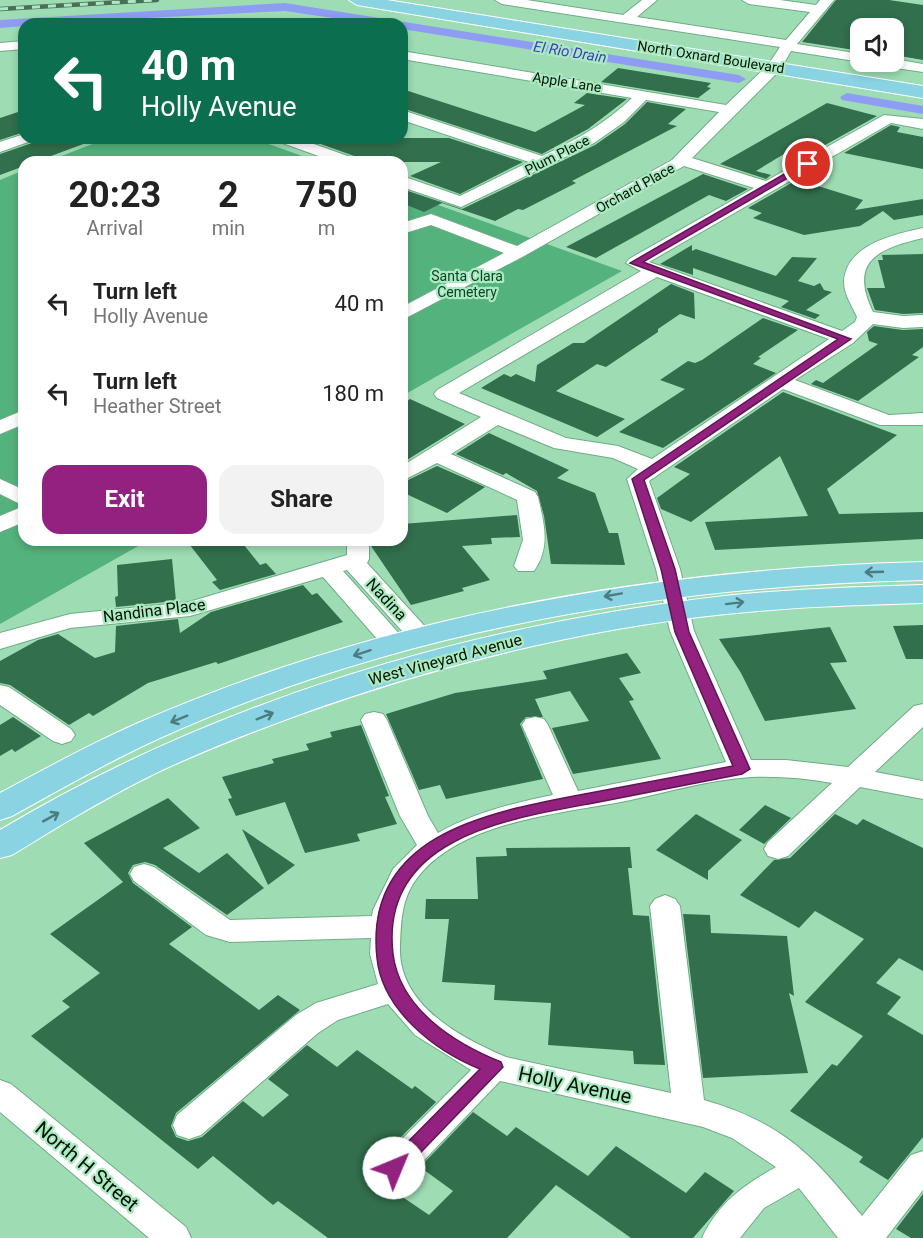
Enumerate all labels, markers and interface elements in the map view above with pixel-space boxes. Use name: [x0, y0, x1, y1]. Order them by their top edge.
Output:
map controls: [850, 18, 904, 72]
button: sound: [850, 18, 904, 72]
water label: El Rio Drain: [532, 37, 608, 67]
street label: North Oxnard Boulevard: [636, 37, 786, 77]
text: 40 m: [141, 41, 236, 90]
icon: left: [42, 42, 120, 120]
street label: Apple Lane: [531, 69, 603, 95]
text: Holly Avenue: [141, 91, 297, 123]
street label: Plum Place: [522, 132, 592, 178]
pin: [782, 138, 833, 189]
icon: arrive: [791, 147, 824, 180]
street label: Orchard Place: [593, 160, 677, 216]
text: 20:23: [68, 174, 161, 216]
text: 2: [218, 174, 239, 216]
text: 750: [296, 174, 358, 216]
text: Arrival: [86, 216, 143, 240]
text: min: [212, 216, 245, 240]
text: m: [318, 216, 335, 240]
park label: Santa Clara Cemetery: [431, 268, 503, 300]
text: Turn left: [93, 279, 177, 304]
icon: left: [42, 287, 75, 320]
text: 40 m: [335, 291, 384, 316]
text: Holly Avenue: [93, 304, 208, 328]
text: Turn left: [93, 369, 177, 394]
icon: left: [42, 377, 75, 410]
text: 180 m: [322, 381, 384, 406]
text: Heather Street: [93, 394, 221, 418]
button: Exit: [42, 465, 207, 534]
button: Share: [219, 465, 384, 534]
one-way arrow: [864, 566, 884, 577]
street label: Nadina: [362, 574, 411, 624]
one-way arrow: [604, 590, 624, 601]
street label: Nandina Place: [102, 595, 206, 626]
one-way arrow: [725, 597, 745, 608]
street label: West Vineyard Avenue: [366, 630, 524, 689]
one-way arrow: [353, 649, 372, 660]
one-way arrow: [255, 710, 273, 721]
one-way arrow: [170, 715, 188, 726]
one-way arrow: [41, 811, 59, 822]
street label: Holly Avenue: [516, 1061, 634, 1109]
street label: North H Street: [30, 1116, 144, 1216]
position arrow: [362, 1136, 426, 1200]

